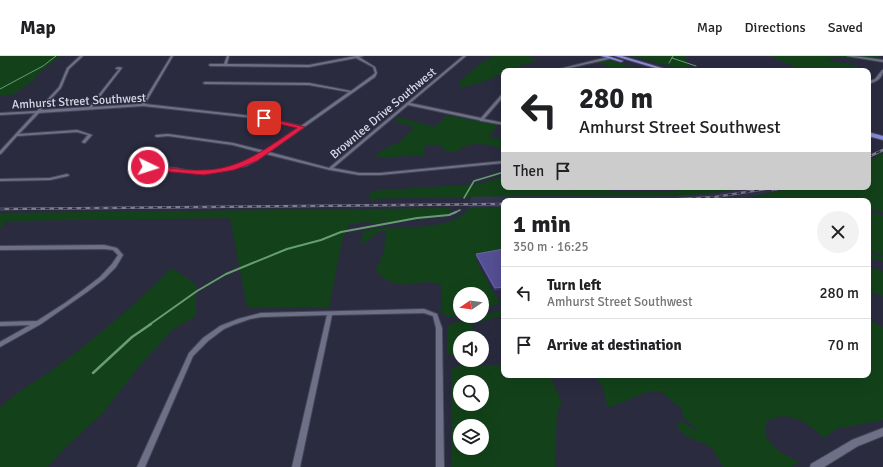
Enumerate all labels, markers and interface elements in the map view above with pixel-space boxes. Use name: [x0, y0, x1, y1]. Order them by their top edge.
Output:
text: Map: [20, 16, 56, 40]
text: Map: [697, 19, 723, 36]
text: Directions: [745, 19, 806, 36]
text: Saved: [828, 19, 863, 36]
street label: Brownlee Drive Southwest: [327, 65, 440, 162]
text: 280 m: [579, 82, 653, 116]
icon: left: [513, 84, 565, 136]
street label: Amhurst Street Southwest: [12, 90, 147, 113]
pin: [247, 101, 281, 135]
icon: arrive: [253, 107, 275, 129]
text: Amhurst Street Southwest: [579, 116, 781, 138]
position arrow: [127, 146, 169, 188]
icon: arrive: [552, 160, 574, 182]
text: Then: [513, 162, 544, 180]
text: 1 min: [513, 209, 571, 239]
button: close: [817, 211, 859, 253]
text: 350 m · 16:25: [513, 239, 589, 255]
text: Turn left: [547, 276, 601, 294]
icon: left: [513, 282, 535, 304]
text: 280 m: [819, 284, 859, 302]
north arrow: [453, 287, 489, 323]
map controls: [453, 287, 489, 455]
text: Amhurst Street Southwest: [547, 294, 693, 310]
button: sound: [453, 331, 489, 367]
icon: arrive: [513, 334, 535, 356]
text: Arrive at destination: [547, 336, 682, 354]
text: 70 m: [828, 336, 859, 354]
button: search: [453, 375, 489, 411]
button: layers: [453, 419, 489, 455]

